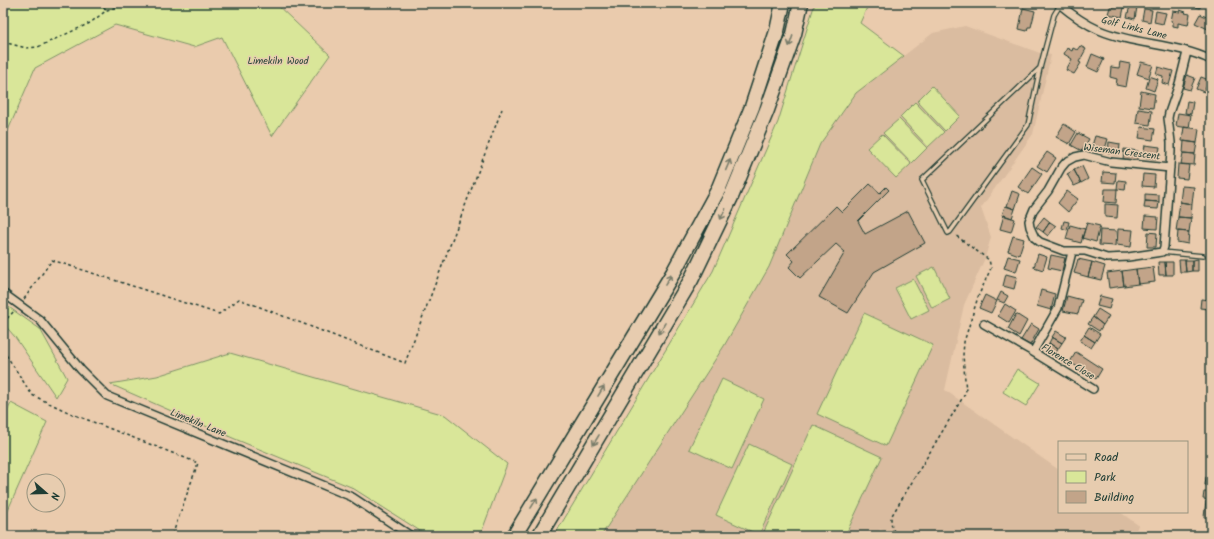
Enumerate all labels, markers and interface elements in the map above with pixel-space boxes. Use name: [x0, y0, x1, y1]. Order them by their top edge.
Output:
street label: Golf Links Lane: [1100, 12, 1169, 44]
one-way arrow: [787, 34, 794, 47]
park label: Limekiln Wood: [247, 53, 310, 69]
street label: Wiseman Crescent: [1083, 139, 1161, 165]
one-way arrow: [725, 159, 732, 171]
one-way arrow: [719, 207, 726, 219]
one-way arrow: [665, 274, 673, 286]
one-way arrow: [658, 322, 666, 334]
street label: Florence Close: [1038, 340, 1098, 385]
one-way arrow: [597, 386, 605, 397]
street label: Limekiln Lane: [168, 405, 229, 442]
one-way arrow: [592, 434, 600, 446]
legend: [1058, 441, 1188, 513]
text: Road: [1094, 448, 1119, 467]
text: Park: [1094, 468, 1116, 487]
north arrow: [26, 473, 66, 513]
text: Building: [1094, 488, 1134, 507]
text: N: [45, 490, 64, 502]
one-way arrow: [530, 497, 538, 509]

